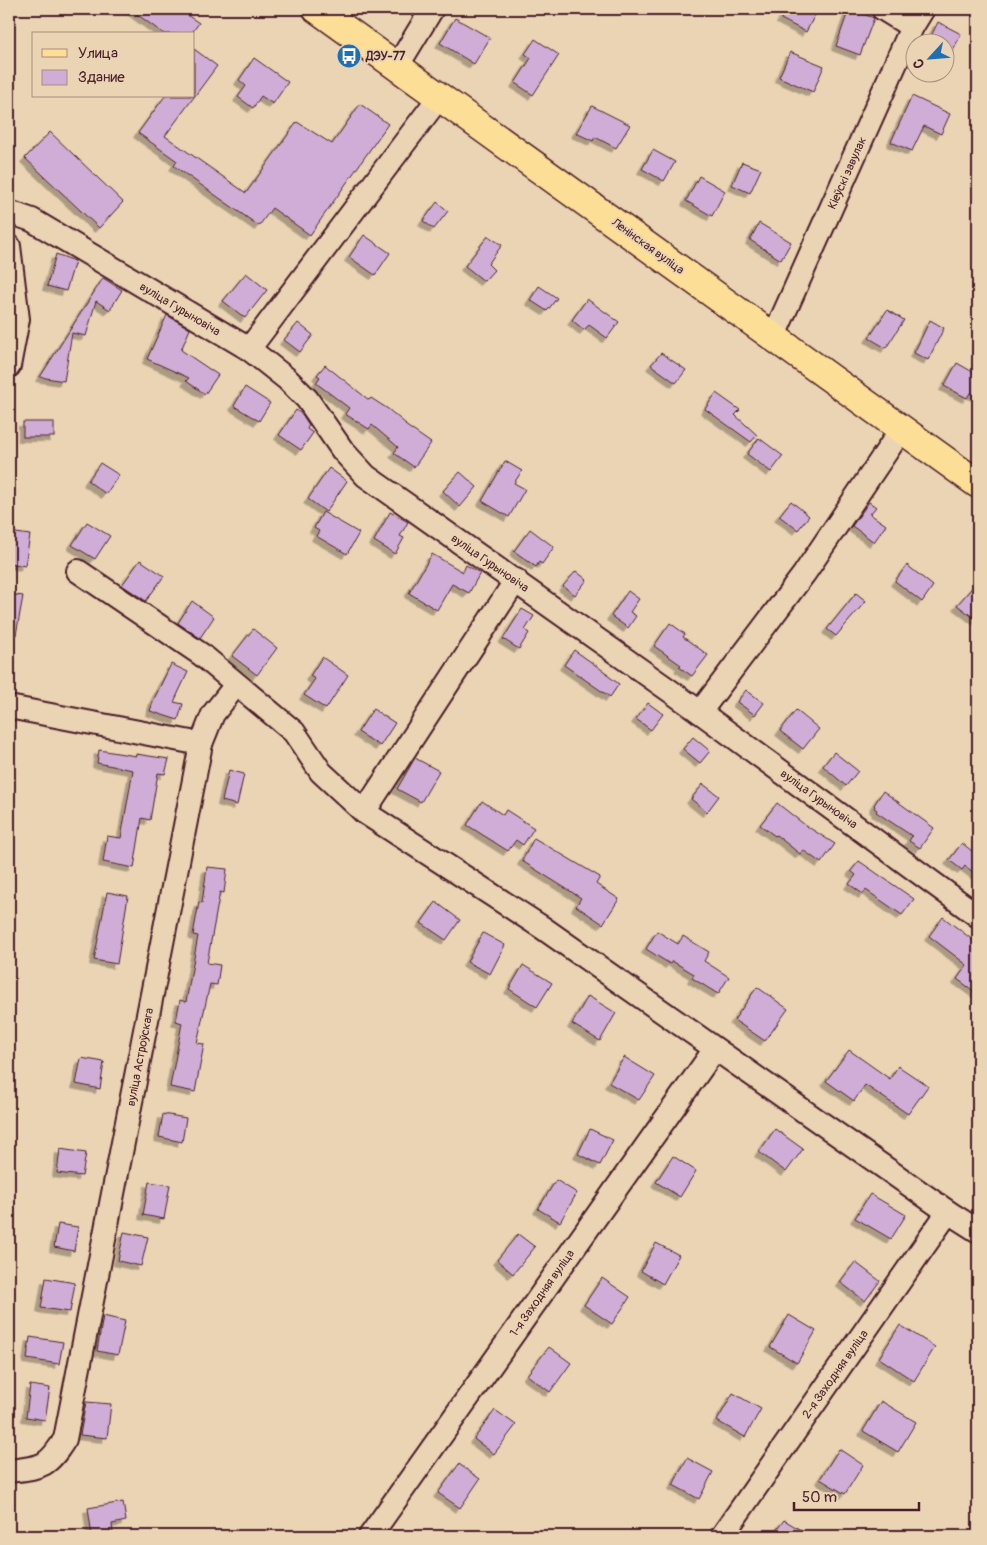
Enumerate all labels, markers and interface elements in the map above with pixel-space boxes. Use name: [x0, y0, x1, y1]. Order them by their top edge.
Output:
legend: [32, 32, 195, 98]
north arrow: [904, 32, 954, 82]
bus stop icon: ДЭУ-77: [336, 43, 362, 69]
text: Улица: [78, 44, 118, 63]
place label: ДЭУ-77: [365, 49, 406, 64]
text: С: [909, 56, 928, 71]
text: Здание: [78, 68, 125, 87]
street label: Кіеўскі завулак: [825, 135, 870, 212]
street label: Ленінская вуліца: [608, 214, 687, 278]
street label: вуліца Гурыновіча: [137, 279, 223, 340]
street label: вуліца Гурыновіча: [448, 531, 532, 596]
street label: вуліца Гурыновіча: [777, 766, 860, 833]
street label: вуліца Астроўскага: [124, 1006, 157, 1107]
street label: 1-я Заходняя вуліца: [507, 1246, 578, 1340]
street label: 2-я Заходняя вуліца: [799, 1327, 872, 1422]
scale bar: [794, 1480, 920, 1512]
text: 50 m: [802, 1488, 837, 1507]

